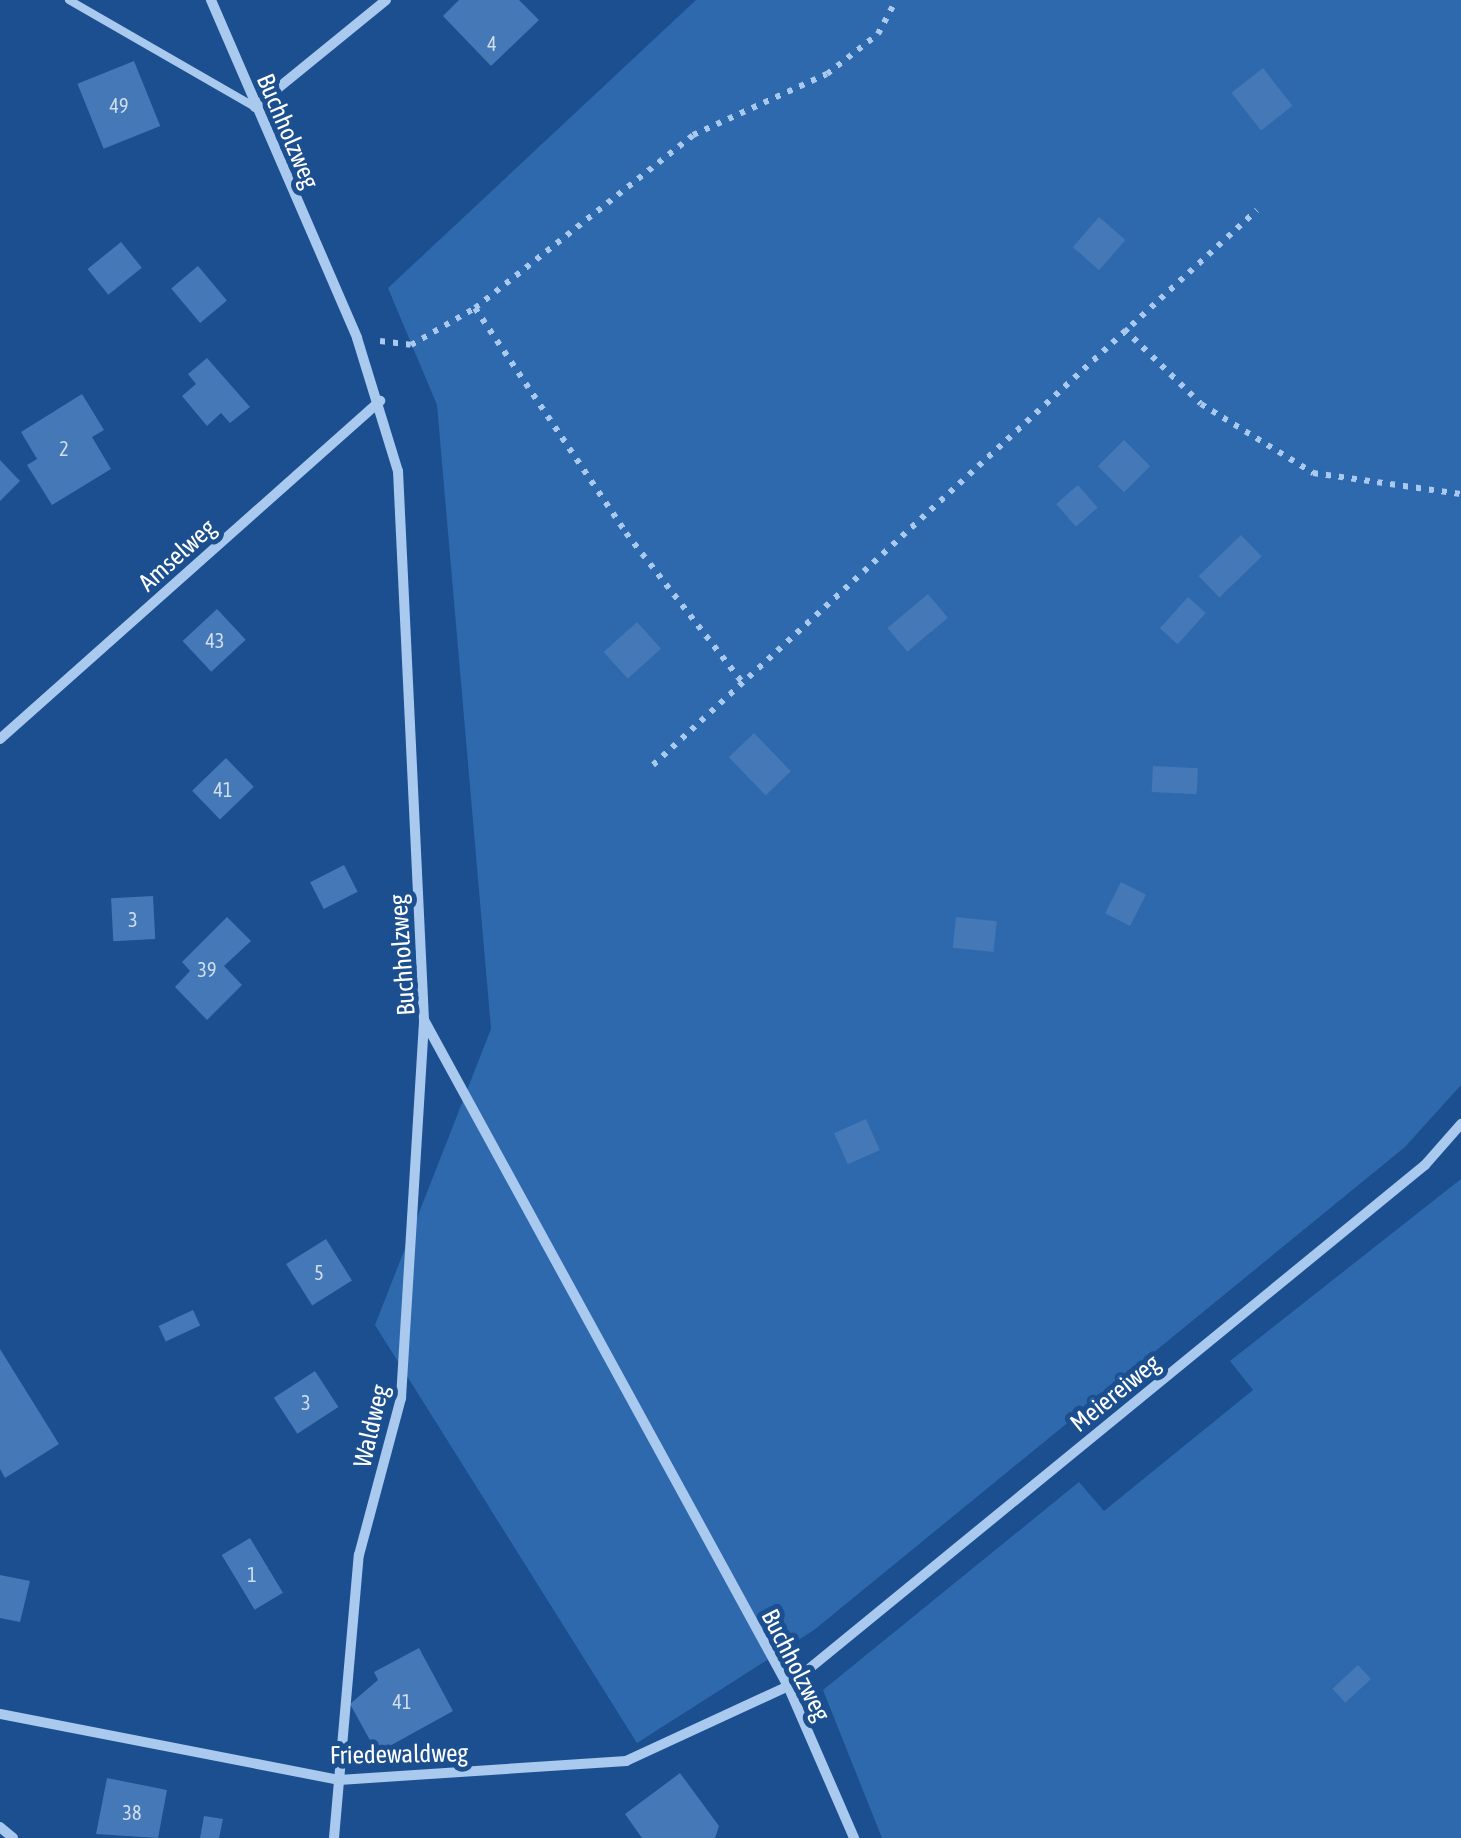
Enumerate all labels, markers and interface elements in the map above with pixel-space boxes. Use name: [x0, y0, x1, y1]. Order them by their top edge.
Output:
house number: 4: [487, 31, 497, 55]
street label: Buchholzweg: [250, 69, 326, 193]
house number: 49: [110, 93, 128, 117]
house number: 2: [59, 436, 69, 460]
street label: Amselweg: [132, 513, 222, 597]
house number: 43: [206, 628, 224, 652]
house number: 41: [214, 777, 232, 801]
street label: Buchholzweg: [383, 893, 421, 1017]
house number: 3: [128, 907, 138, 931]
house number: 39: [198, 957, 216, 981]
house number: 5: [314, 1260, 324, 1284]
street label: Meiereiweg: [1064, 1348, 1166, 1438]
street label: Waldweg: [347, 1382, 395, 1470]
house number: 3: [301, 1390, 311, 1414]
house number: 1: [247, 1562, 257, 1586]
street label: Buchholzweg: [755, 1604, 837, 1726]
house number: 41: [393, 1689, 411, 1713]
street label: Friedewaldweg: [330, 1738, 468, 1770]
house number: 38: [123, 1800, 141, 1824]

